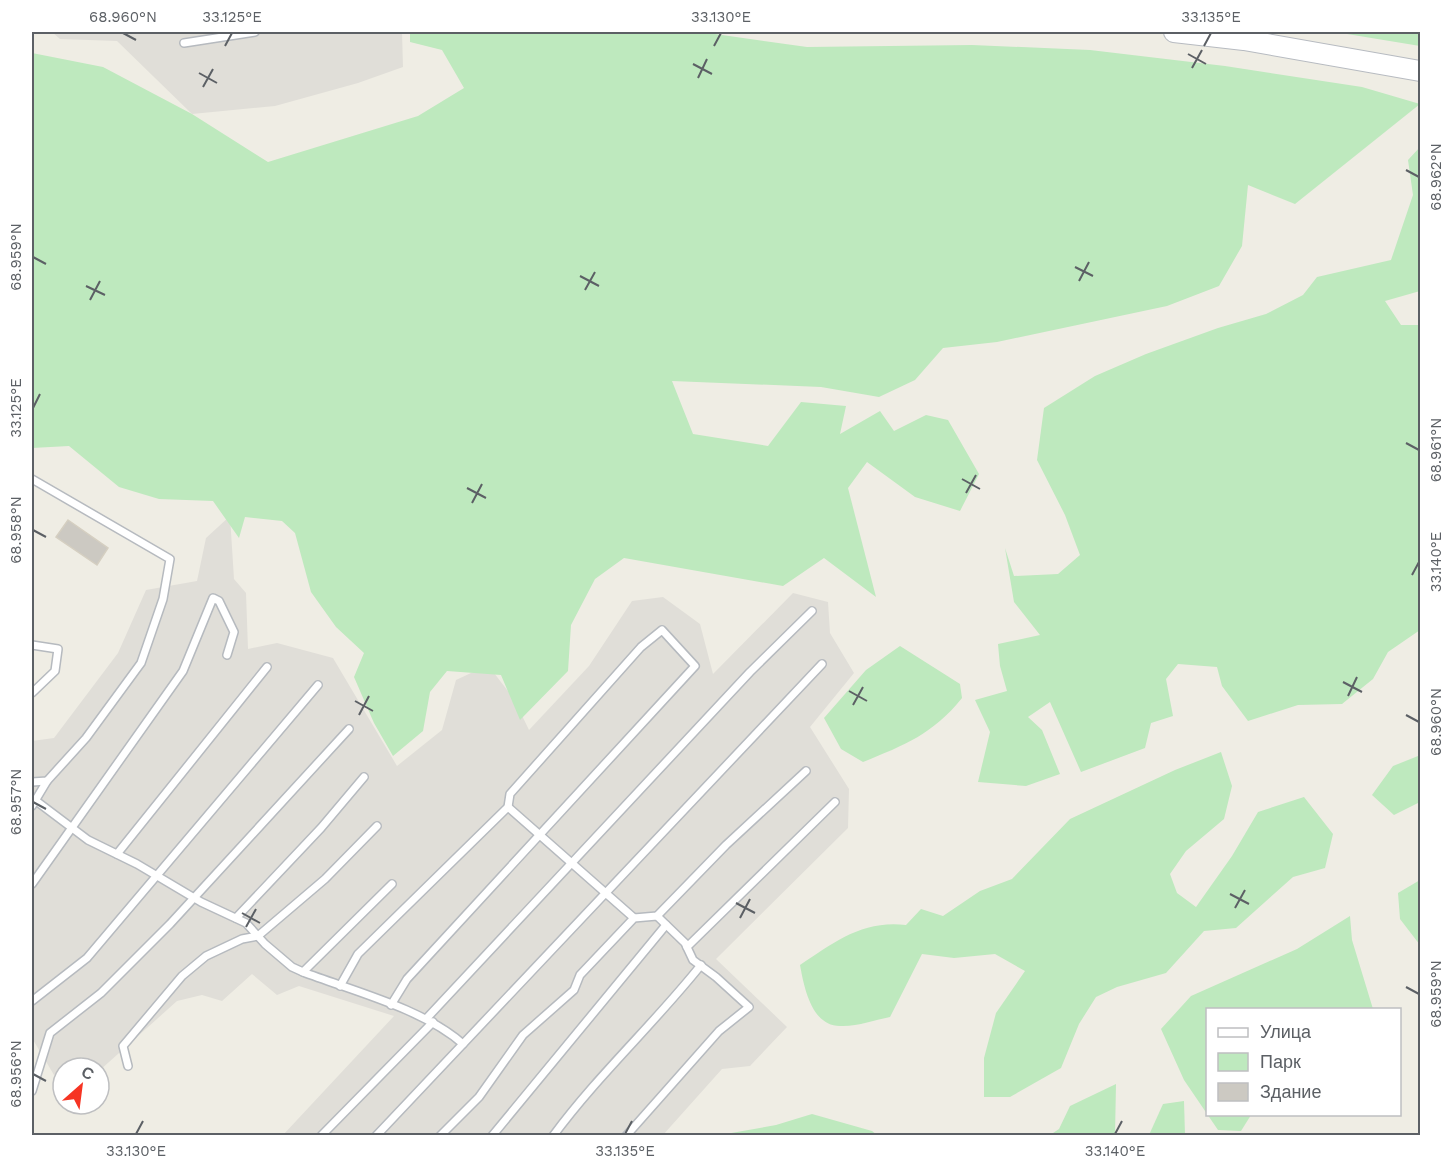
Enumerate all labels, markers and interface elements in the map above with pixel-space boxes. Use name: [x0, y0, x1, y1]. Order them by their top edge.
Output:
text: 68.960°N: [89, 8, 157, 26]
text: 33.125°E: [202, 8, 262, 26]
text: 33.130°E: [691, 8, 751, 26]
text: 33.135°E: [1181, 8, 1241, 26]
text: 68.962°N: [1427, 143, 1445, 211]
text: 68.959°N: [7, 223, 25, 291]
text: 33.125°E: [7, 378, 25, 438]
text: 68.961°N: [1427, 418, 1445, 482]
text: 68.958°N: [7, 496, 25, 564]
text: 33.140°E: [1427, 532, 1445, 592]
text: 68.960°N: [1427, 688, 1445, 756]
text: 68.957°N: [7, 769, 25, 835]
text: 68.959°N: [1427, 960, 1445, 1028]
legend: [1206, 1008, 1401, 1116]
text: Улица: [1260, 1021, 1312, 1042]
text: 68.956°N: [7, 1040, 25, 1108]
text: Парк: [1260, 1051, 1301, 1072]
north arrow: [51, 1056, 111, 1116]
text: С: [78, 1062, 98, 1085]
text: Здание: [1260, 1081, 1321, 1102]
text: 33.130°E: [106, 1142, 166, 1160]
text: 33.135°E: [595, 1142, 655, 1160]
text: 33.140°E: [1085, 1142, 1145, 1160]

